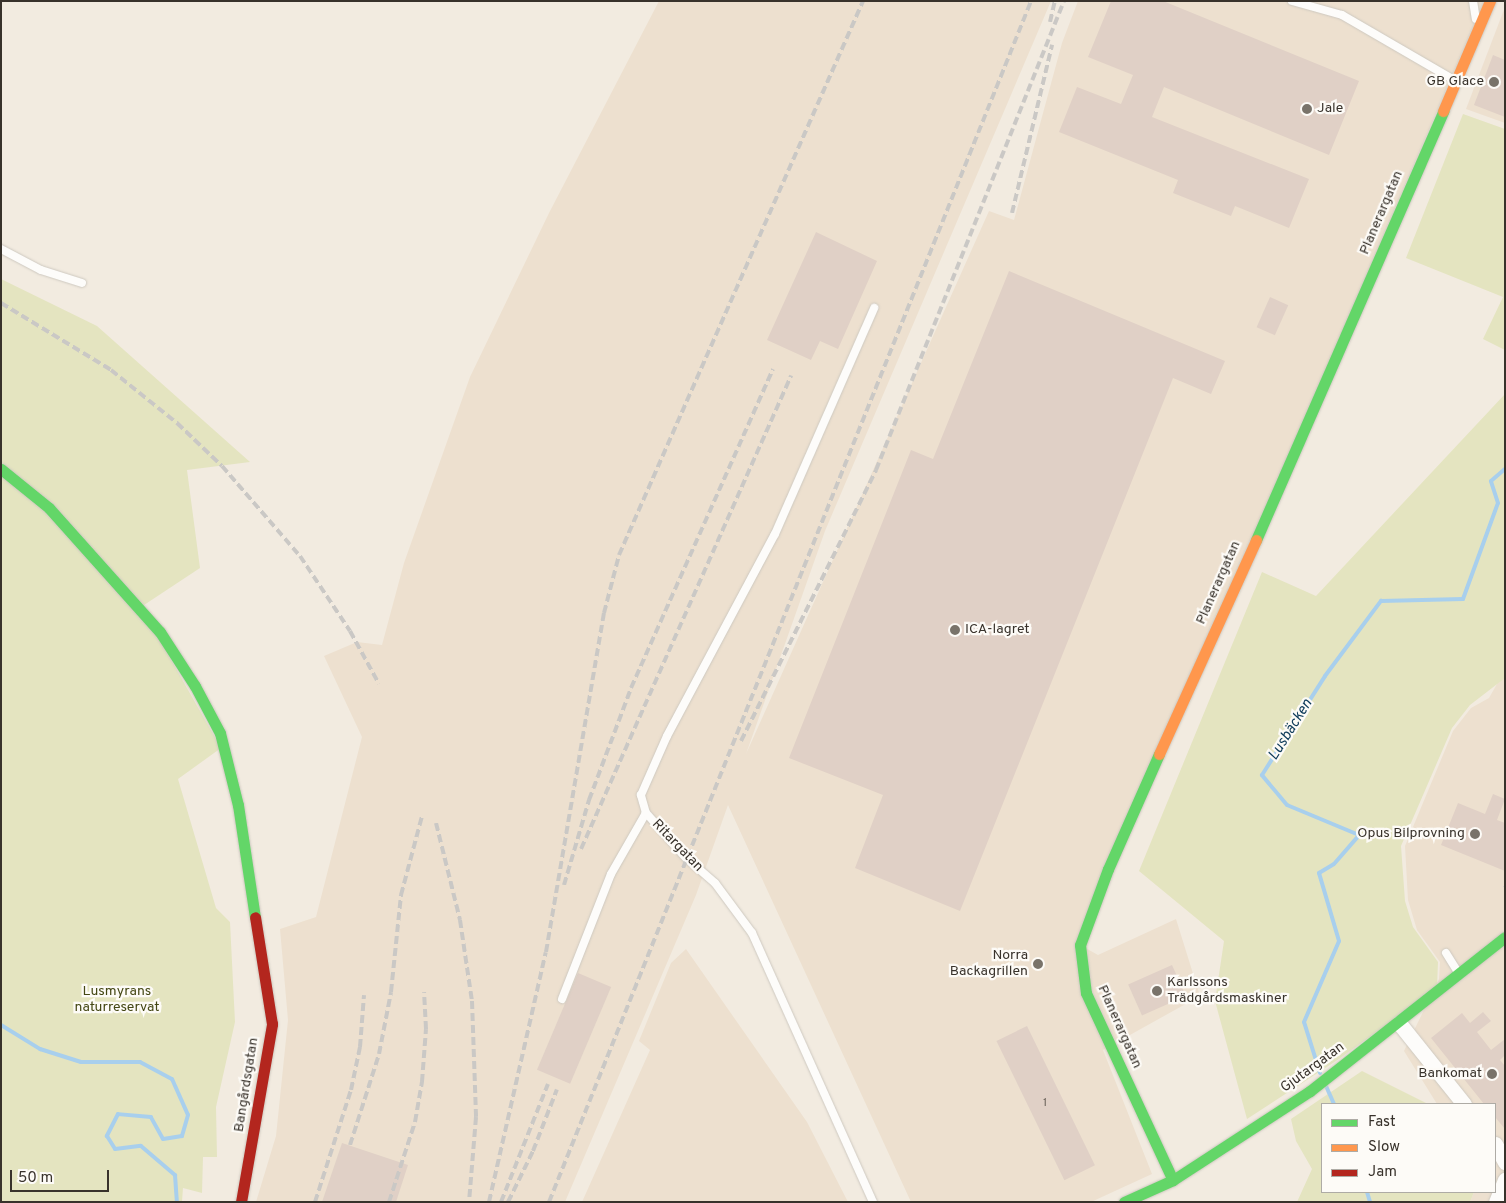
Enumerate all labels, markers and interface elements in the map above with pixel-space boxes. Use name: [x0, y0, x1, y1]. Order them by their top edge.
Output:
place label: GB Glace: [1426, 74, 1484, 90]
marker: GB Glace: [1488, 76, 1500, 88]
place label: Jale: [1317, 101, 1343, 117]
marker: Jale: [1301, 103, 1313, 115]
street label: Planerargatan: [1357, 169, 1407, 257]
street label: Planerargatan: [1193, 539, 1245, 627]
place label: ICA-lagret: [965, 622, 1030, 638]
marker: ICA-lagret: [949, 624, 961, 636]
water label: Lusbäcken: [1265, 696, 1317, 764]
street label: Ritargatan: [648, 816, 706, 876]
place label: Opus Bilprovning: [1357, 826, 1465, 842]
marker: Opus Bilprovning: [1469, 828, 1481, 840]
place label: Norra Backagrillen: [950, 948, 1028, 980]
marker: Norra Backagrillen: [1032, 958, 1044, 970]
place label: Karlssons Trädgårdsmaskiner: [1167, 975, 1287, 1008]
street label: Planerargatan: [1093, 983, 1145, 1071]
park label: Lusmyrans naturreservat: [75, 984, 159, 1016]
marker: Karlssons Trädgårdsmaskiner: [1151, 985, 1163, 997]
street label: Bangårdsgatan: [231, 1037, 263, 1133]
street label: Gjutargatan: [1278, 1039, 1348, 1097]
place label: Bankomat: [1418, 1066, 1482, 1082]
marker: Bankomat: [1486, 1068, 1498, 1080]
house number: 1: [1043, 1096, 1047, 1110]
legend: [1321, 1103, 1496, 1193]
text: Fast: [1368, 1113, 1396, 1132]
text: Slow: [1368, 1138, 1400, 1157]
scale bar: [12, 1160, 111, 1192]
text: Jam: [1368, 1163, 1397, 1182]
text: 50 m: [18, 1169, 53, 1188]

